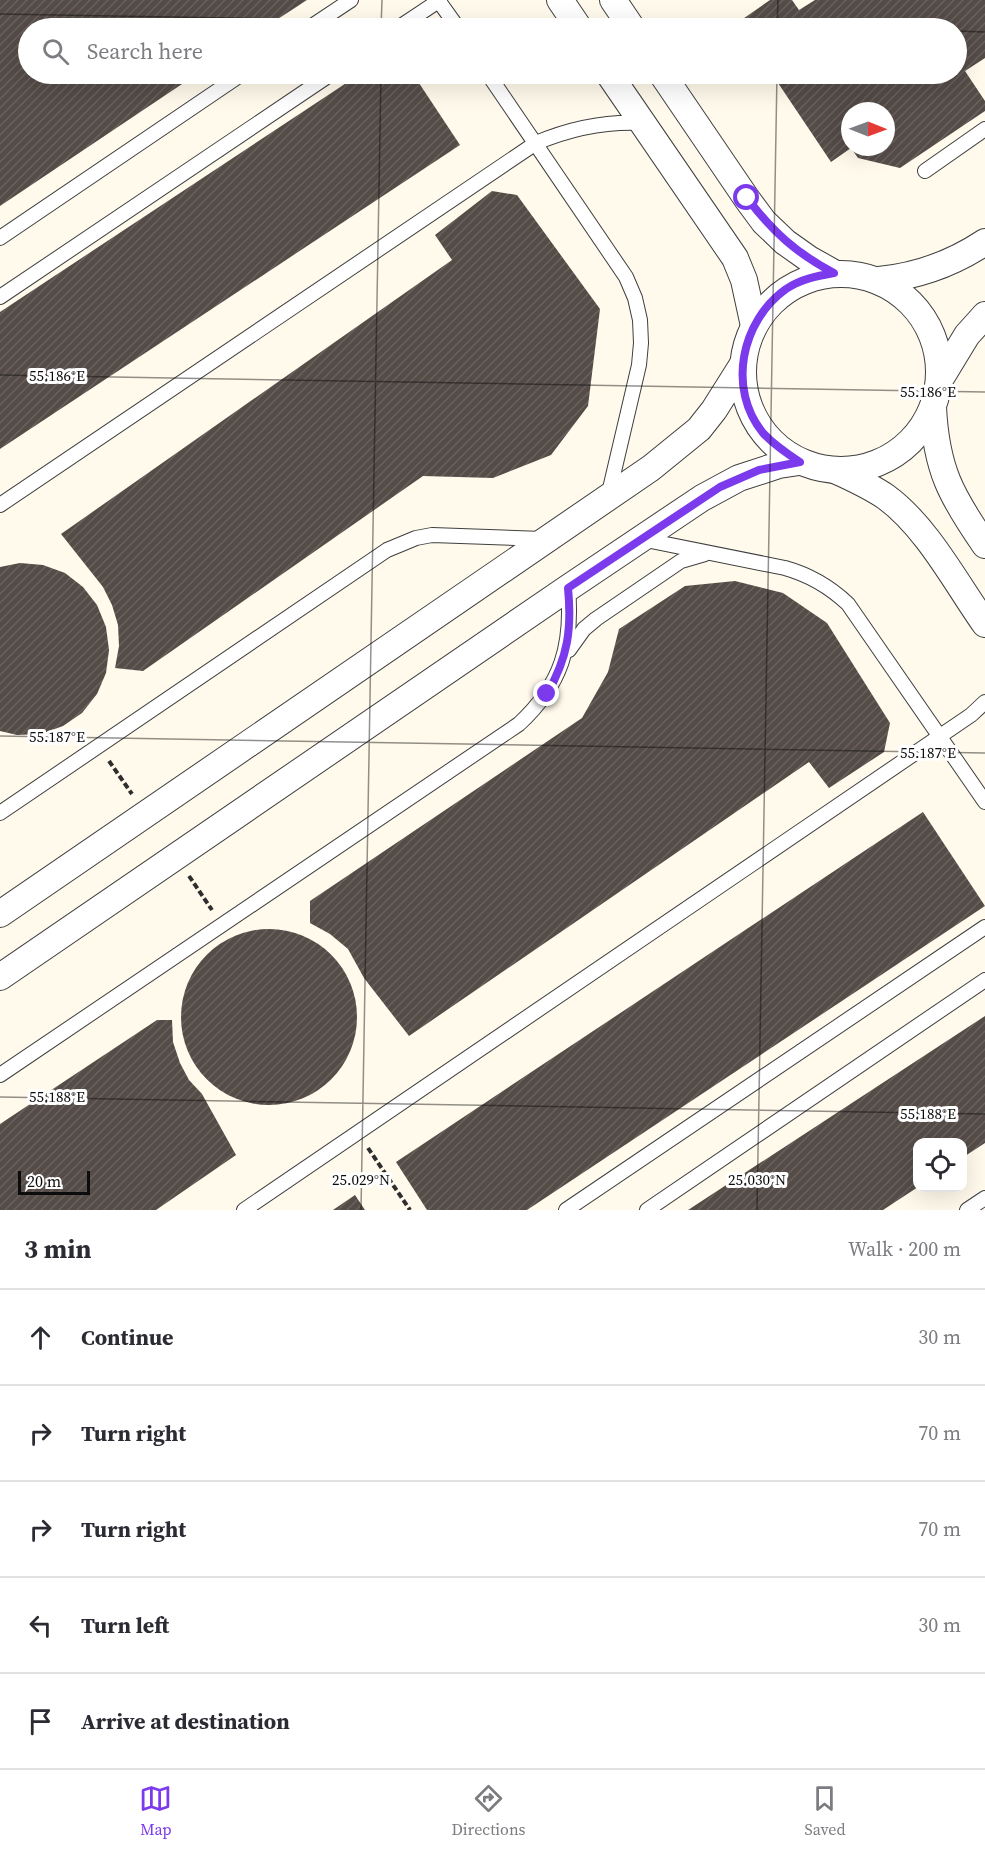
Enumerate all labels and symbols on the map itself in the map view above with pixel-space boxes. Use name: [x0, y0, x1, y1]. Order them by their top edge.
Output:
north arrow: [841, 102, 895, 156]
route start: [733, 184, 759, 210]
text: 55.186°E: [29, 365, 85, 386]
text: 55.186°E: [900, 381, 956, 402]
route end: [533, 680, 559, 706]
text: 55.187°E: [29, 726, 85, 747]
text: 55.187°E: [900, 742, 956, 763]
text: 55.188°E: [29, 1086, 85, 1107]
text: 55.188°E: [900, 1103, 956, 1124]
scale bar: [18, 1168, 90, 1196]
text: 25.029°N: [332, 1169, 390, 1190]
text: 25.030°N: [728, 1169, 786, 1190]

